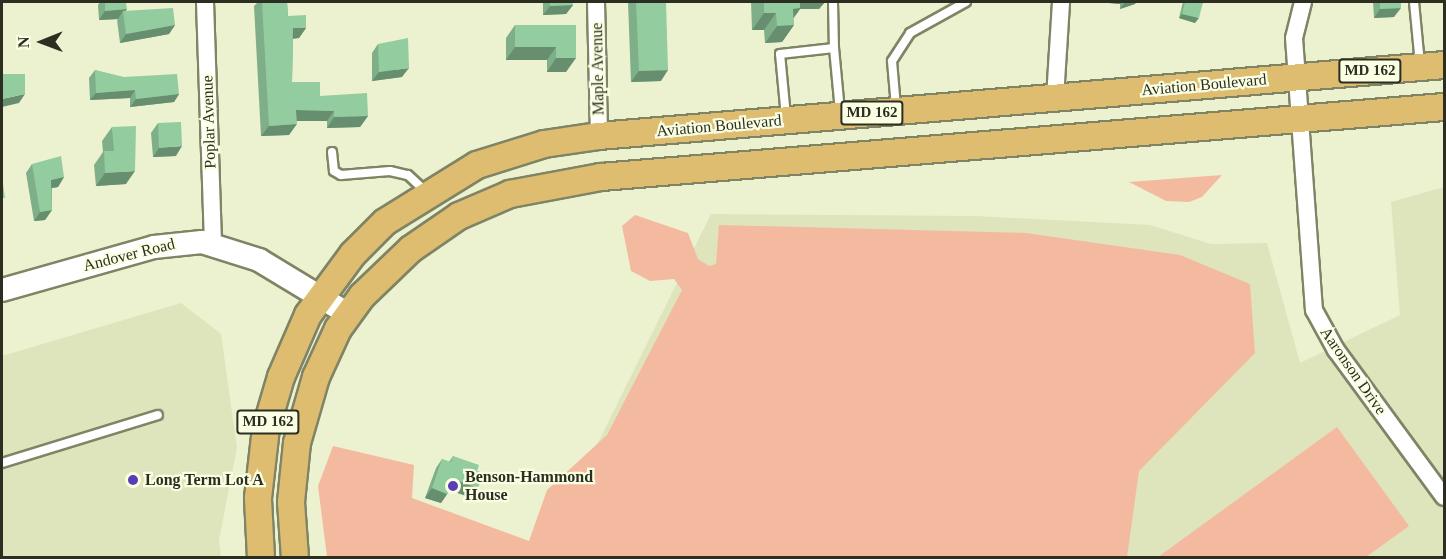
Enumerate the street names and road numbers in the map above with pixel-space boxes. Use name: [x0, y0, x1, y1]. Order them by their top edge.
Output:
street label: Maple Avenue: [588, 22, 608, 116]
road number: MD 162: [1337, 59, 1403, 83]
street label: Aviation Boulevard: [1141, 70, 1267, 100]
street label: Poplar Avenue: [198, 75, 220, 169]
road number: MD 162: [839, 101, 905, 125]
street label: Aviation Boulevard: [656, 111, 782, 141]
street label: Andover Road: [81, 234, 177, 276]
street label: Aaronson Drive: [1316, 323, 1390, 419]
road number: MD 162: [235, 410, 301, 434]

